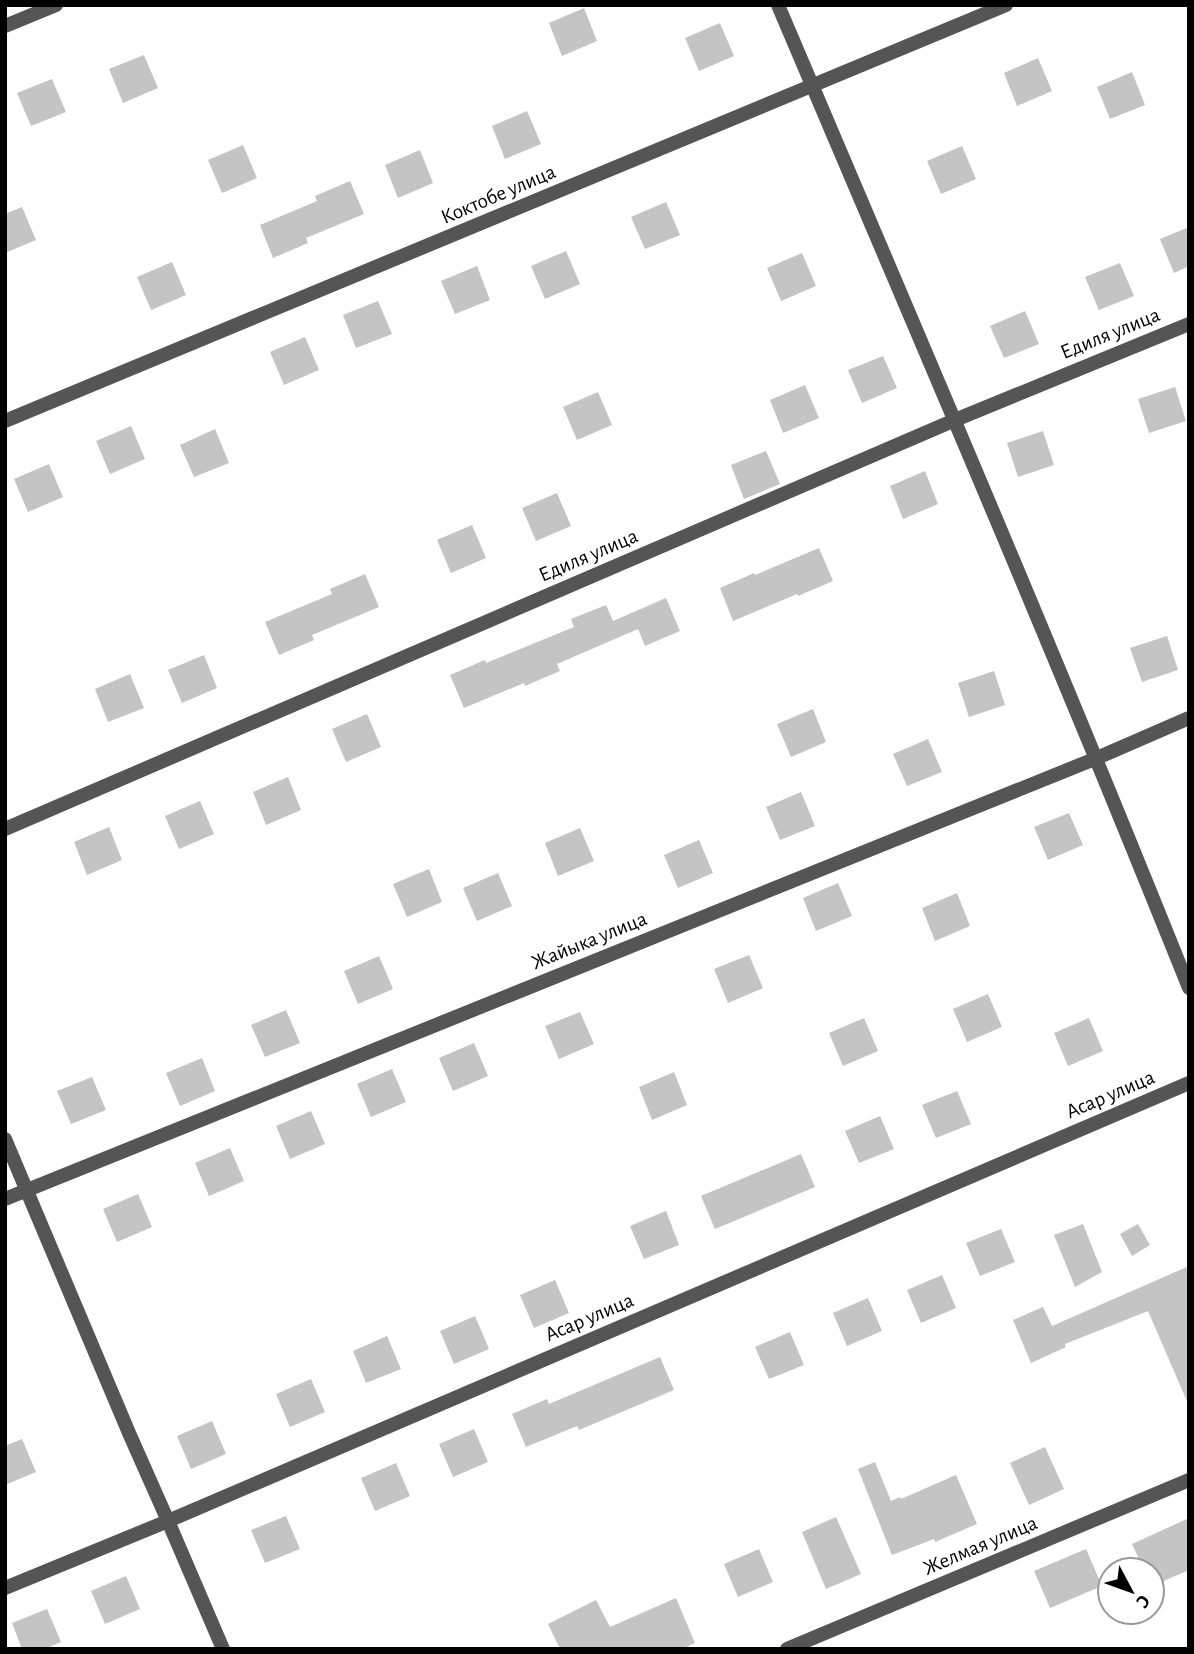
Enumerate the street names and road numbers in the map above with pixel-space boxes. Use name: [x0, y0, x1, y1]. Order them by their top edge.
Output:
street label: Коктобе улица: [438, 161, 559, 228]
street label: Едиля улица: [1057, 304, 1163, 363]
street label: Едиля улица: [536, 525, 641, 586]
street label: Жайыка улица: [528, 908, 650, 973]
street label: Асар улица: [1063, 1066, 1158, 1122]
street label: Асар улица: [542, 1289, 637, 1345]
street label: Желмая улица: [920, 1512, 1041, 1579]

